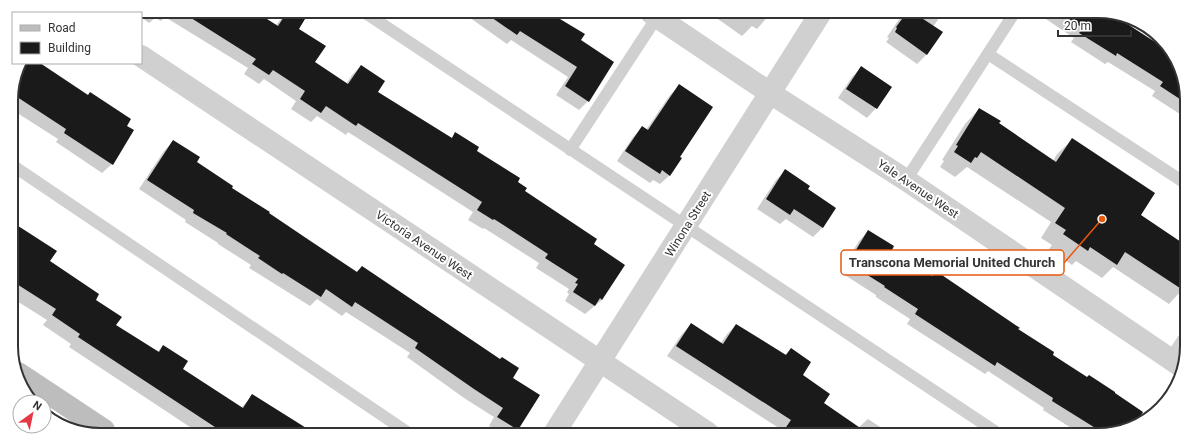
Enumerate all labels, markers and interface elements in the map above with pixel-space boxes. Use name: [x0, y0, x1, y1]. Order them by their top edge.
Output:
legend: [12, 12, 142, 64]
scale bar: [1058, 12, 1131, 38]
text: 20 m: [1064, 19, 1091, 33]
text: Road: [48, 21, 76, 35]
text: Building: [48, 41, 91, 55]
street label: Yale Avenue West: [875, 157, 961, 221]
street label: Winona Street: [662, 189, 714, 259]
street label: Victoria Avenue West: [373, 208, 475, 282]
callout: Transcona Memorial United Church: [841, 250, 1064, 275]
text: Transcona Memorial United Church: [849, 255, 1055, 270]
north arrow: [12, 394, 52, 434]
text: N: [30, 398, 44, 414]

